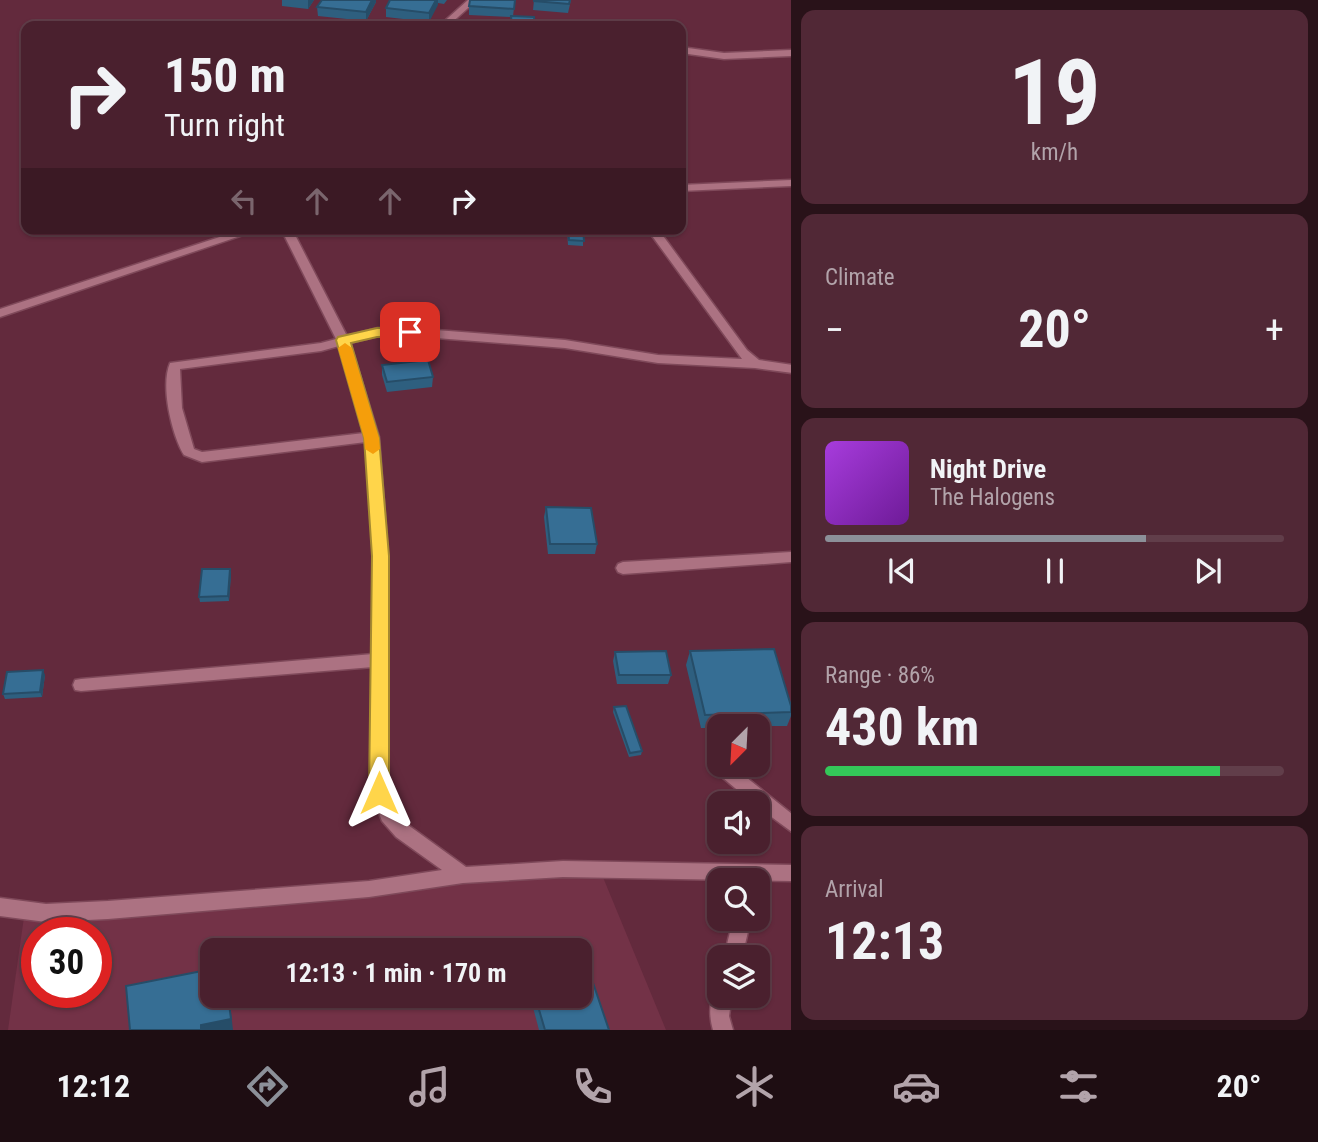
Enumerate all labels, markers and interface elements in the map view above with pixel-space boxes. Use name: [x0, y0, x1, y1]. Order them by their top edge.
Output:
text: 19: [1009, 40, 1100, 146]
text: 150 m: [164, 47, 286, 104]
icon: right: [49, 49, 140, 140]
text: Turn right: [164, 106, 285, 144]
text: km/h: [1031, 139, 1078, 166]
icon: left: [225, 182, 263, 220]
icon: ahead: [298, 182, 336, 220]
icon: ahead: [371, 182, 409, 220]
icon: right: [444, 182, 482, 220]
text: Climate: [825, 264, 895, 291]
text: 20°: [1018, 299, 1091, 360]
pin: [380, 302, 440, 362]
text: −: [825, 308, 844, 352]
text: +: [1265, 308, 1284, 352]
icon: arrive: [391, 313, 429, 351]
text: Night Drive: [930, 454, 1046, 484]
text: The Halogens: [930, 484, 1055, 511]
icon: previous: [883, 552, 921, 590]
icon: pause: [1036, 552, 1074, 590]
icon: next: [1189, 552, 1227, 590]
text: Range · 86%: [825, 662, 935, 689]
text: 430 km: [825, 697, 979, 758]
north arrow: [707, 714, 770, 777]
map controls: [707, 714, 770, 1008]
position arrow: [342, 756, 416, 830]
button: sound: [707, 791, 770, 854]
button: search: [707, 868, 770, 931]
text: Arrival: [825, 876, 884, 903]
text: 12:13: [825, 911, 944, 972]
speed limit sign: 30: [21, 917, 112, 1008]
button: layers: [707, 945, 770, 1008]
text: 12:13 · 1 min · 170 m: [286, 958, 506, 988]
icon: directions: [243, 1062, 292, 1111]
icon: music: [405, 1062, 454, 1111]
icon: phone: [568, 1062, 617, 1111]
icon: climate: [730, 1062, 779, 1111]
icon: car: [892, 1062, 941, 1111]
icon: filters: [1054, 1062, 1103, 1111]
text: 12:12: [57, 1067, 130, 1105]
text: 20°: [1217, 1067, 1261, 1105]

